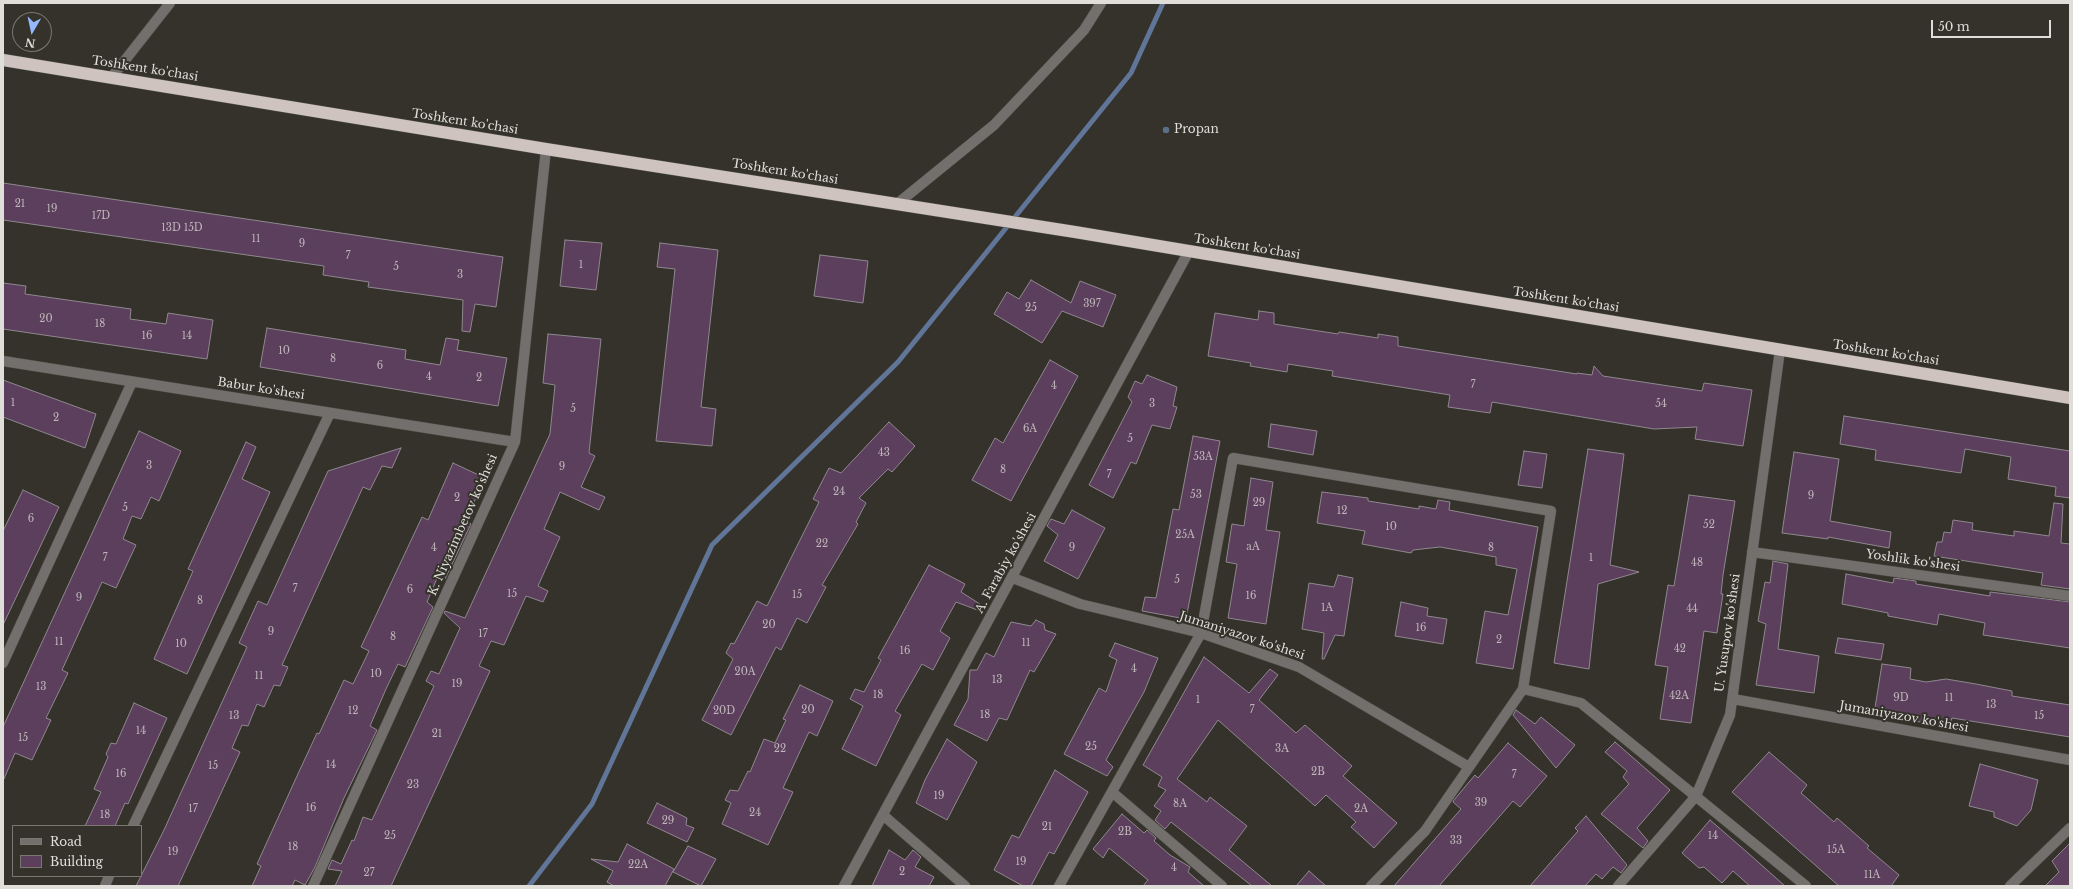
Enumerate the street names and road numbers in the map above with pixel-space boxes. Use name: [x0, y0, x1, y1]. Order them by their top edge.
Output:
street label: Toshkent ko'chasi: [91, 53, 199, 85]
street label: Toshkent ko'chasi: [411, 106, 519, 138]
street label: Toshkent ko'chasi: [731, 156, 839, 188]
street label: Toshkent ko'chasi: [1193, 231, 1301, 263]
street label: Toshkent ko'chasi: [1512, 284, 1620, 316]
street label: Toshkent ko'chasi: [1832, 337, 1940, 369]
street label: Babur ko'shesi: [216, 375, 306, 403]
street label: K. Niyazimbetov ko'shesi: [425, 452, 501, 598]
street label: A. Farabiy ko'shesi: [972, 510, 1040, 616]
street label: Yoshlik ko'shesi: [1865, 547, 1961, 575]
street label: U. Yusupov ko'shesi: [1713, 573, 1743, 693]
street label: Jumaniyazov ko'shesi: [1178, 609, 1306, 663]
street label: Jumaniyazov ko'shesi: [1838, 699, 1970, 735]

